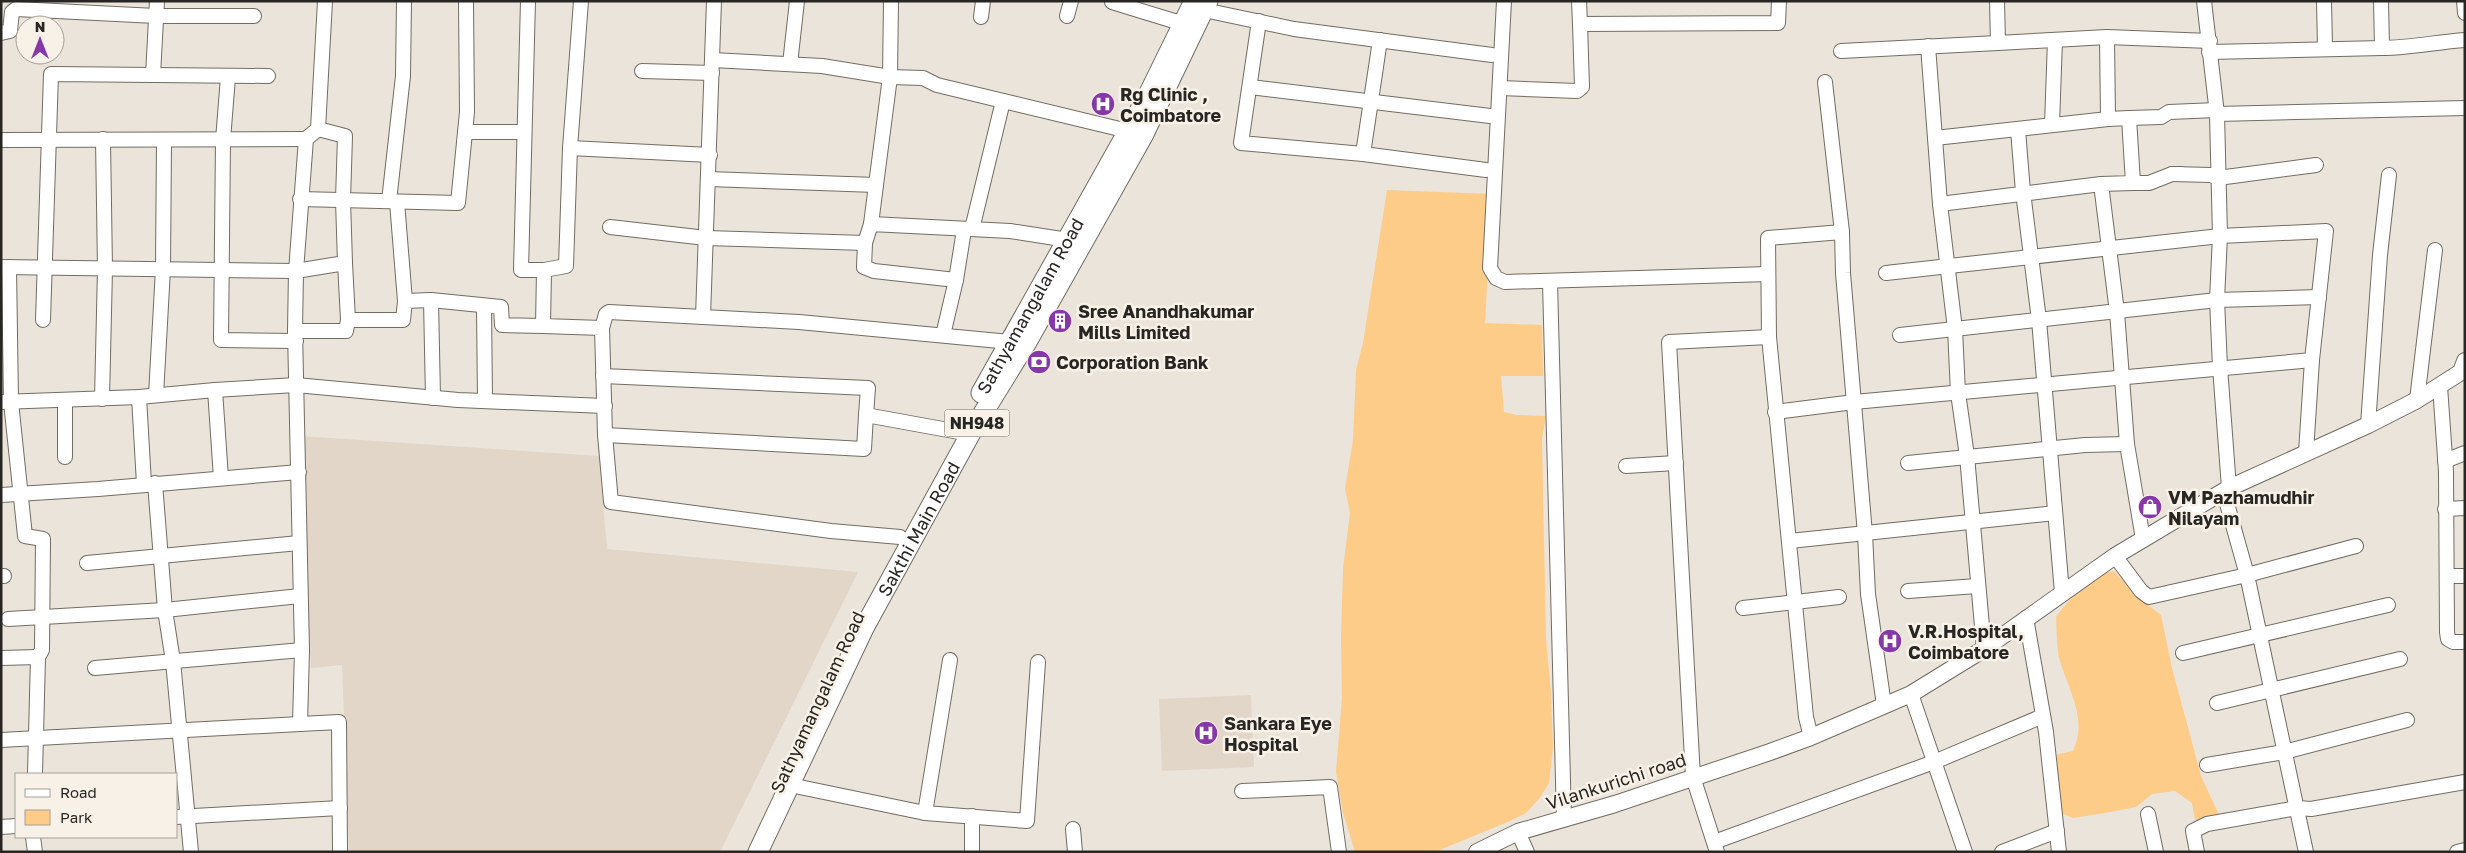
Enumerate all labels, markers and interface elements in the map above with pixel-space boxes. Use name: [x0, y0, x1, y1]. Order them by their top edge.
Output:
north arrow: [15, 15, 65, 65]
text: N: [35, 18, 45, 35]
place label: Rg Clinic , Coimbatore: [1120, 83, 1222, 126]
hospital icon: Rg Clinic , Coimbatore: [1090, 91, 1116, 117]
street label: Sathyamangalam Road: [972, 214, 1088, 398]
place label: Sree Anandhakumar Mills Limited: [1078, 300, 1254, 343]
building icon: Sree Anandhakumar Mills Limited: [1047, 308, 1073, 334]
bank icon: Corporation Bank: [1026, 349, 1052, 375]
place label: Corporation Bank: [1056, 351, 1209, 373]
road number: NH948: [944, 409, 1010, 436]
street label: Sakthi Main Road: [873, 458, 964, 600]
place label: VM Pazhamudhir Nilayam: [2168, 486, 2314, 529]
shop icon: VM Pazhamudhir Nilayam: [2137, 494, 2163, 520]
street label: Sathyamangalam Road: [765, 608, 869, 796]
place label: V.R.Hospital, Coimbatore: [1908, 620, 2024, 663]
hospital icon: V.R.Hospital, Coimbatore: [1877, 628, 1903, 654]
place label: Sankara Eye Hospital: [1224, 712, 1332, 755]
hospital icon: Sankara Eye Hospital: [1193, 720, 1219, 746]
street label: Vilankurichi road: [1543, 748, 1689, 814]
legend: [15, 773, 178, 838]
text: Road: [60, 783, 97, 801]
text: Park: [60, 808, 93, 826]

